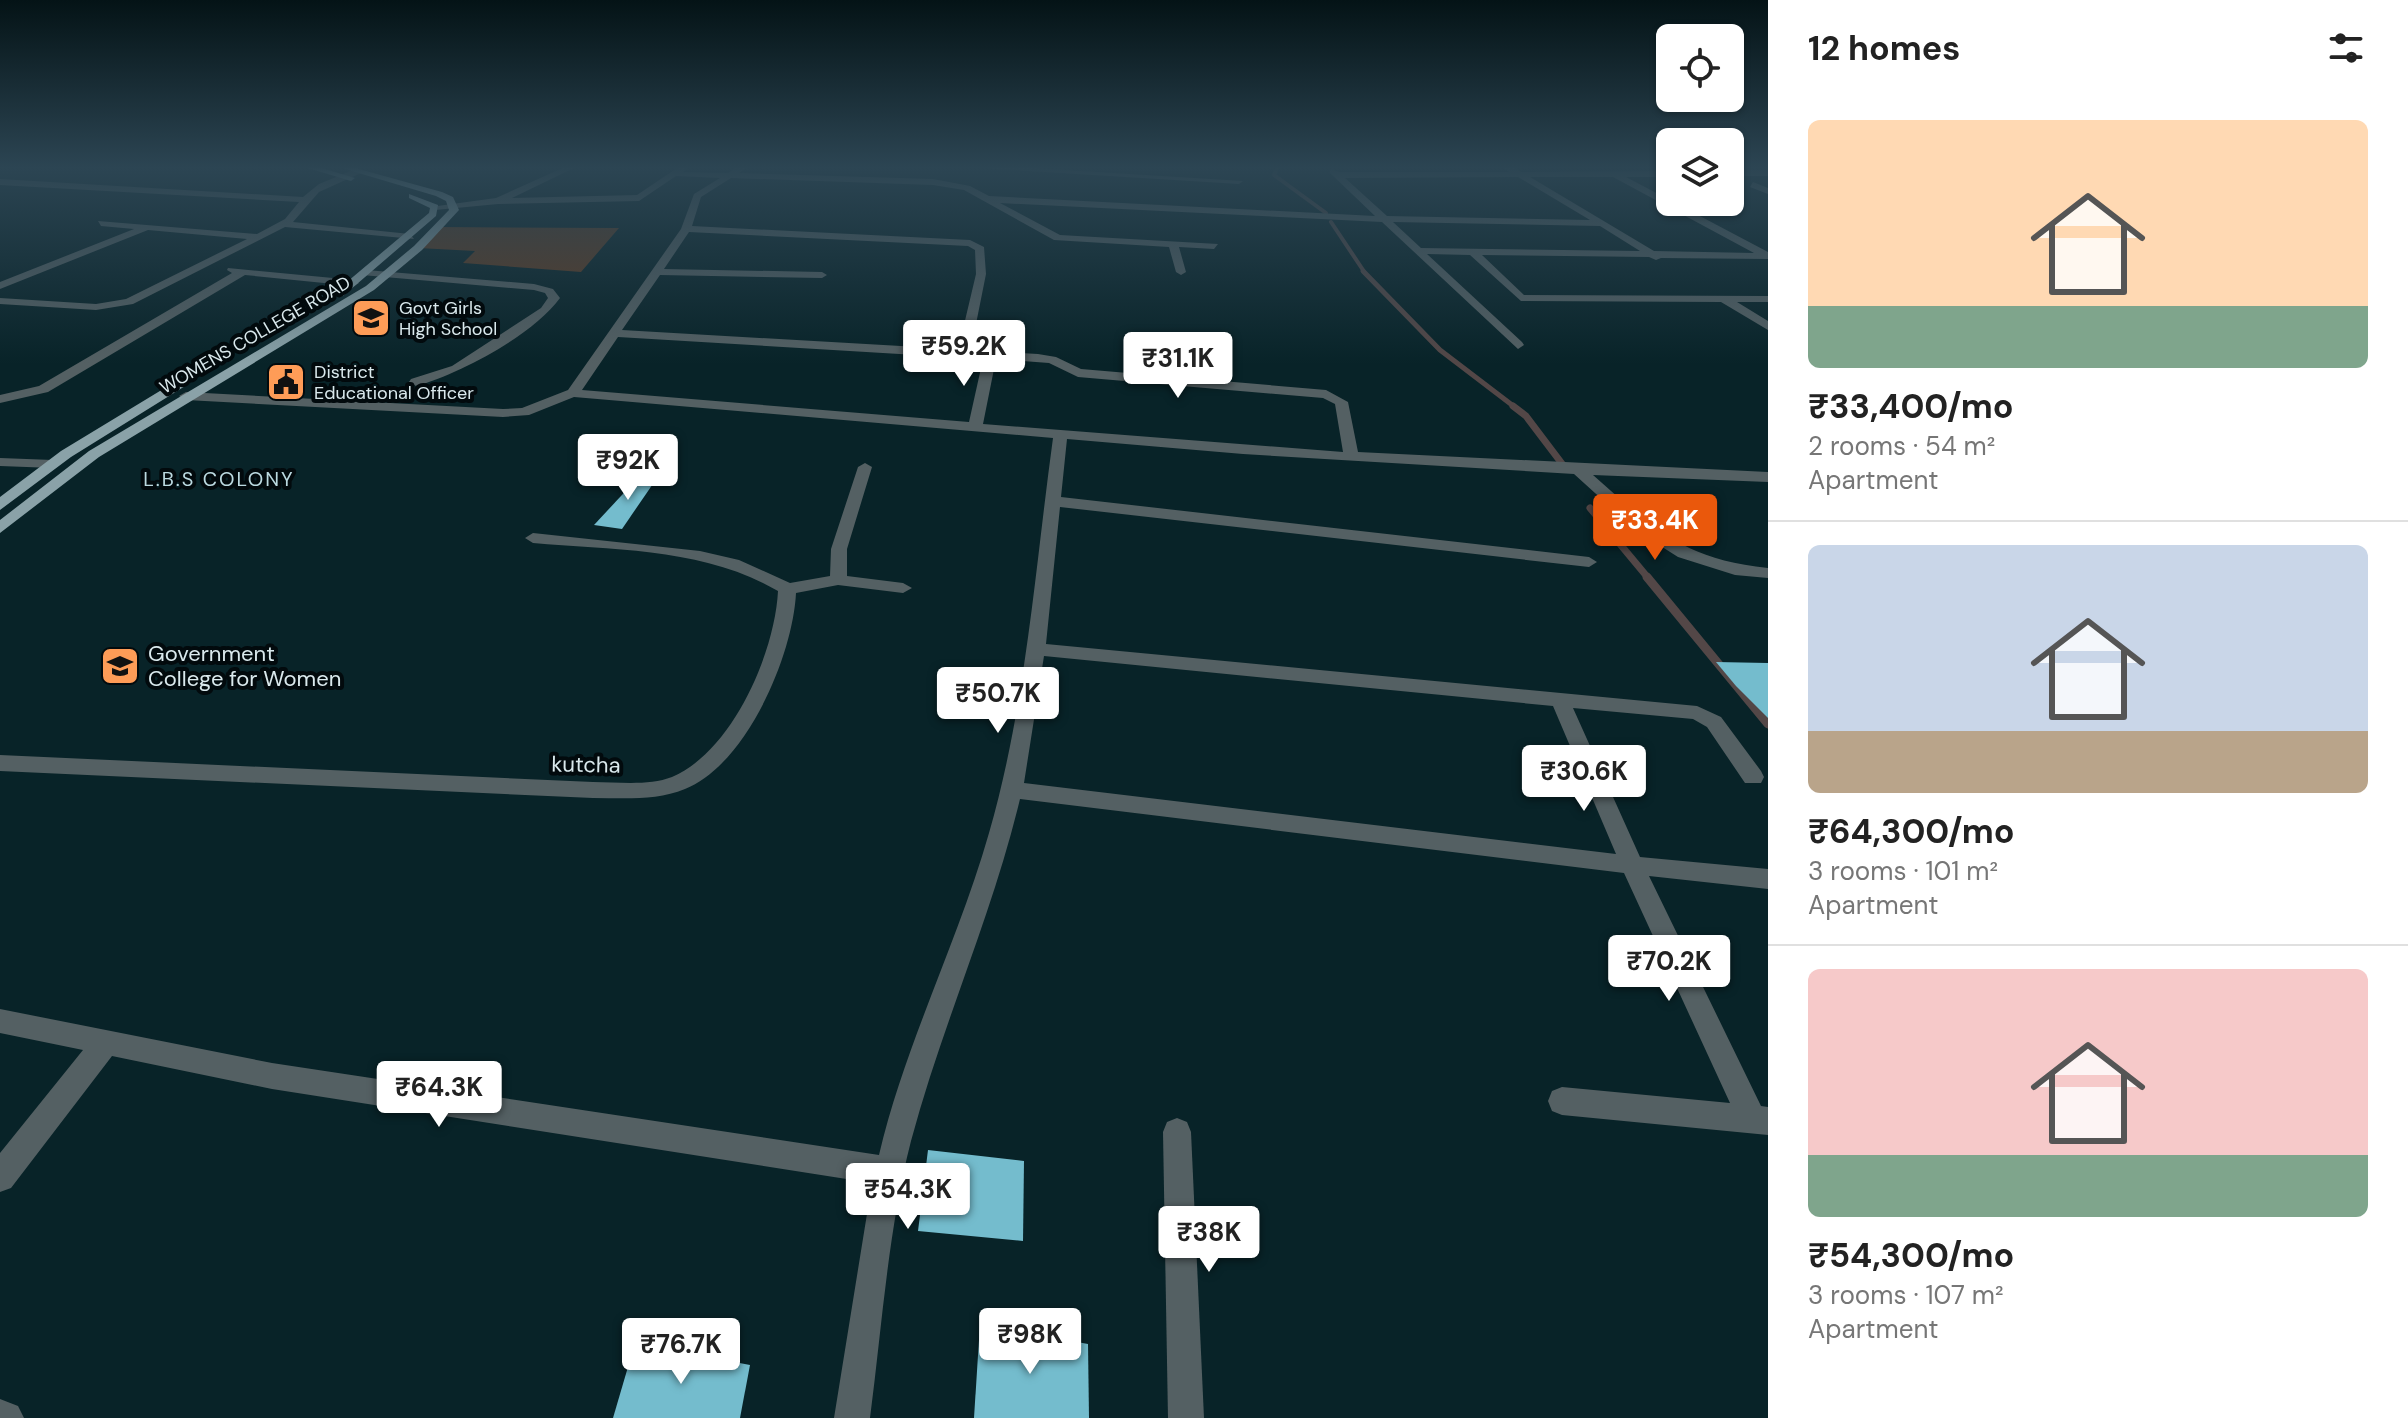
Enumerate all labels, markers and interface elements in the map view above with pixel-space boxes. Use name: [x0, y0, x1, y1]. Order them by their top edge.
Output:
map controls: [1656, 24, 1744, 216]
button: locate: [1656, 24, 1744, 112]
text: 12 homes: [1808, 26, 1960, 71]
icon: filters: [2324, 26, 2368, 70]
button: layers: [1656, 128, 1744, 216]
icon: home: [2016, 172, 2160, 316]
street label: WOMENS COLLEGE ROAD: [155, 270, 355, 400]
place label: Govt Girls High School: [399, 296, 497, 341]
school or university icon: Govt Girls High School: [350, 297, 392, 339]
pin: ₹59.2K: [899, 320, 1029, 388]
text: ₹59.2K: [921, 329, 1007, 363]
pin: ₹31.1K: [1113, 332, 1243, 400]
text: ₹31.1K: [1141, 341, 1215, 375]
place label: District Educational Officer: [314, 360, 474, 405]
public building icon: District Educational Officer: [265, 361, 307, 403]
text: ₹33,400/mo: [1808, 384, 2014, 429]
text: 2 rooms · 54 m²: [1808, 429, 1995, 463]
pin: ₹92K: [581, 434, 675, 502]
text: ₹92K: [596, 443, 660, 477]
text: Apartment: [1808, 463, 1939, 497]
district label: L.B.S COLONY: [143, 466, 295, 492]
pin: ₹33.4K: [1590, 494, 1720, 562]
text: ₹33.4K: [1611, 503, 1699, 537]
icon: home: [2016, 597, 2160, 741]
place label: Government College for Women: [148, 639, 341, 693]
school or university icon: Government College for Women: [99, 645, 141, 687]
pin: ₹50.7K: [933, 667, 1063, 735]
text: ₹50.7K: [955, 676, 1041, 710]
pin: ₹30.6K: [1519, 745, 1649, 813]
street label: kutcha: [551, 749, 621, 780]
text: ₹30.6K: [1540, 754, 1628, 788]
text: ₹64,300/mo: [1808, 809, 2015, 854]
text: 3 rooms · 101 m²: [1808, 854, 1998, 888]
text: Apartment: [1808, 888, 1939, 922]
pin: ₹70.2K: [1604, 935, 1734, 1003]
text: ₹70.2K: [1626, 944, 1712, 978]
icon: home: [2016, 1021, 2160, 1165]
pin: ₹64.3K: [374, 1061, 504, 1129]
text: ₹64.3K: [395, 1070, 483, 1104]
pin: ₹54.3K: [843, 1163, 973, 1231]
text: ₹54.3K: [864, 1172, 952, 1206]
pin: ₹38K: [1162, 1206, 1256, 1274]
text: ₹38K: [1176, 1215, 1242, 1249]
text: ₹54,300/mo: [1808, 1233, 2014, 1278]
text: 3 rooms · 107 m²: [1808, 1278, 2004, 1312]
pin: ₹98K: [983, 1308, 1077, 1376]
text: Apartment: [1808, 1312, 1939, 1346]
text: ₹98K: [997, 1317, 1063, 1351]
pin: ₹76.7K: [616, 1318, 746, 1386]
text: ₹76.7K: [640, 1327, 722, 1361]

